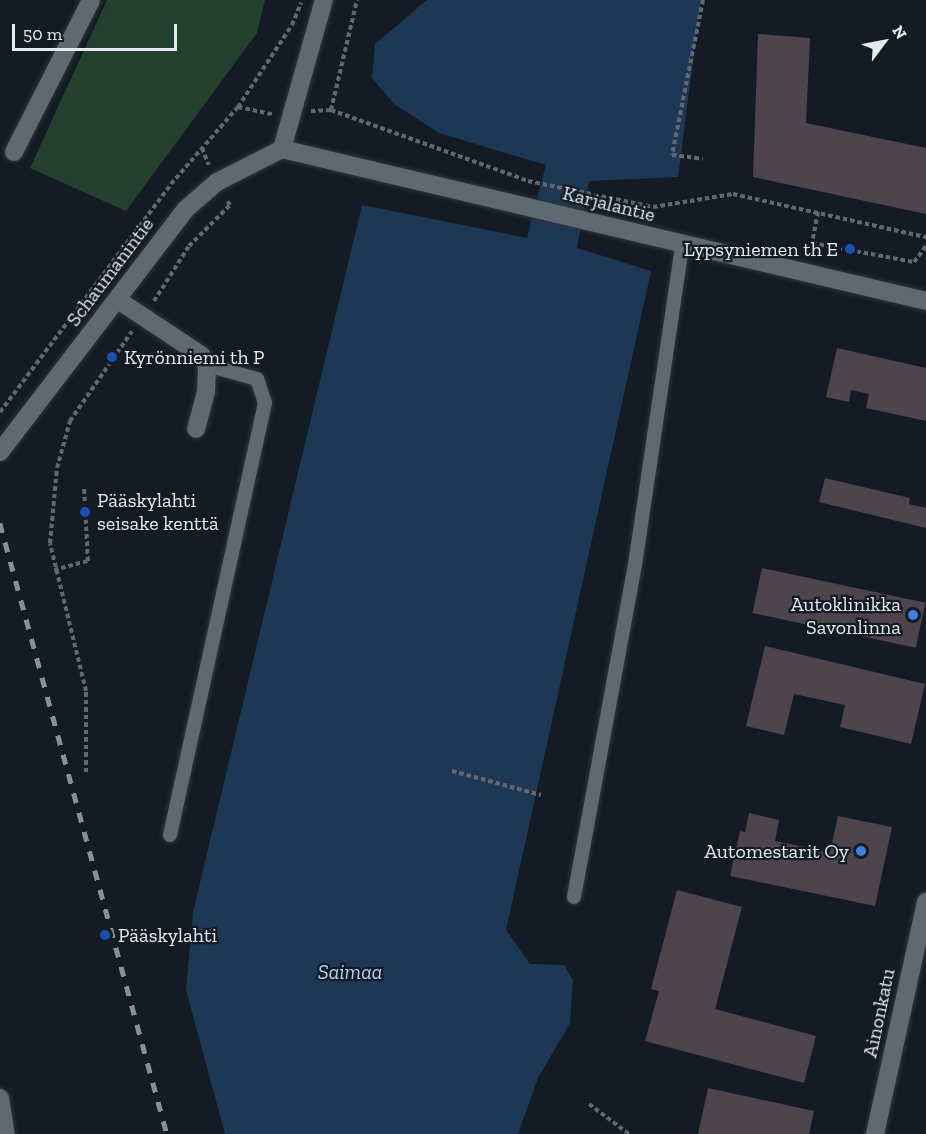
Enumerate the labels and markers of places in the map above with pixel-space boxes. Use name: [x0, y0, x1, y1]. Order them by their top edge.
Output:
place label: Lypsyniemen th E: [684, 237, 838, 261]
marker: Lypsyniemen th E: [843, 242, 857, 256]
place label: Kyrönniemi th P: [124, 345, 265, 369]
marker: Kyrönniemi th P: [105, 350, 119, 364]
place label: Pääskylahti seisake kenttä: [97, 488, 219, 535]
marker: Pääskylahti seisake kenttä: [78, 505, 92, 519]
place label: Autoklinikka Savonlinna: [791, 592, 901, 639]
marker: Autoklinikka Savonlinna: [906, 608, 920, 622]
place label: Automestarit Oy: [704, 839, 849, 863]
marker: Automestarit Oy: [854, 844, 868, 858]
place label: Pääskylahti: [118, 923, 217, 947]
marker: Pääskylahti: [96, 926, 114, 944]

